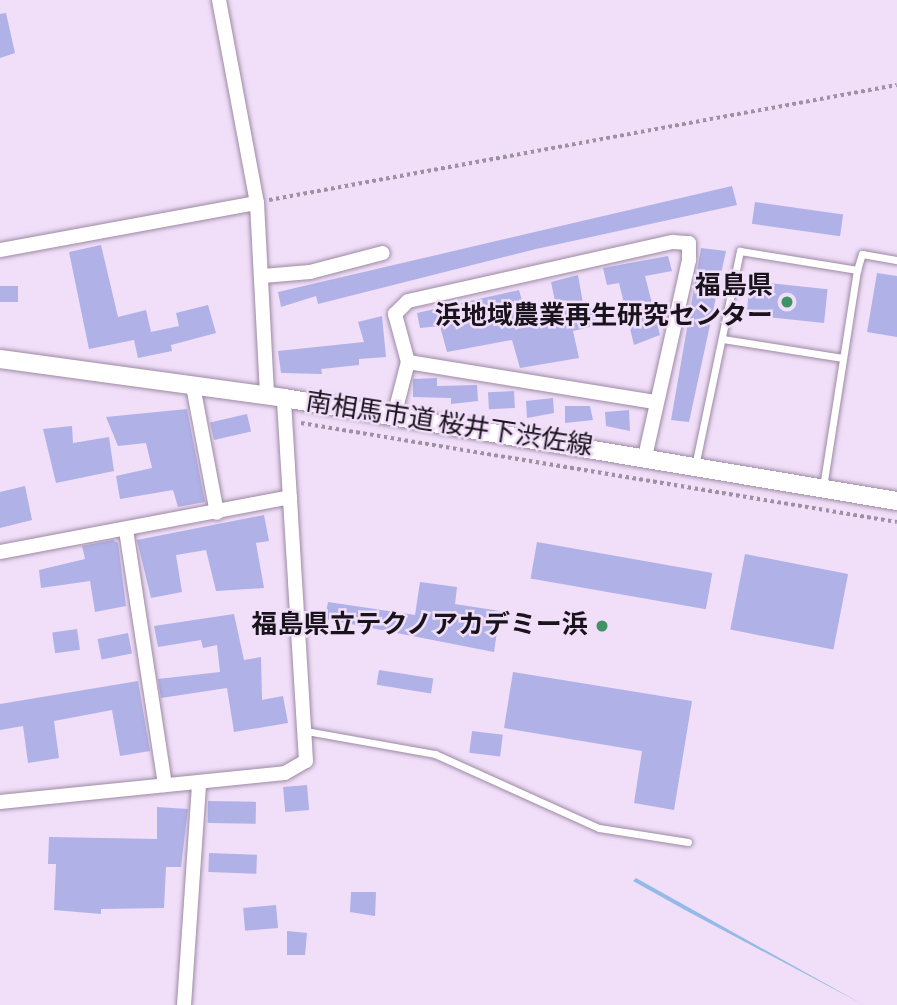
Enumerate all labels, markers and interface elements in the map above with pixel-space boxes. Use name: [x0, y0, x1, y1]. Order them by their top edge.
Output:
place label: 福島県 浜地域農業再生研究センター: [435, 271, 773, 332]
marker: 福島県 浜地域農業再生研究センター: [779, 294, 795, 310]
street label: 南相馬市道 桜井下渋佐線: [303, 387, 595, 463]
place label: 福島県立テクノアカデミー浜: [250, 610, 588, 642]
marker: 福島県立テクノアカデミー浜: [594, 618, 610, 634]

